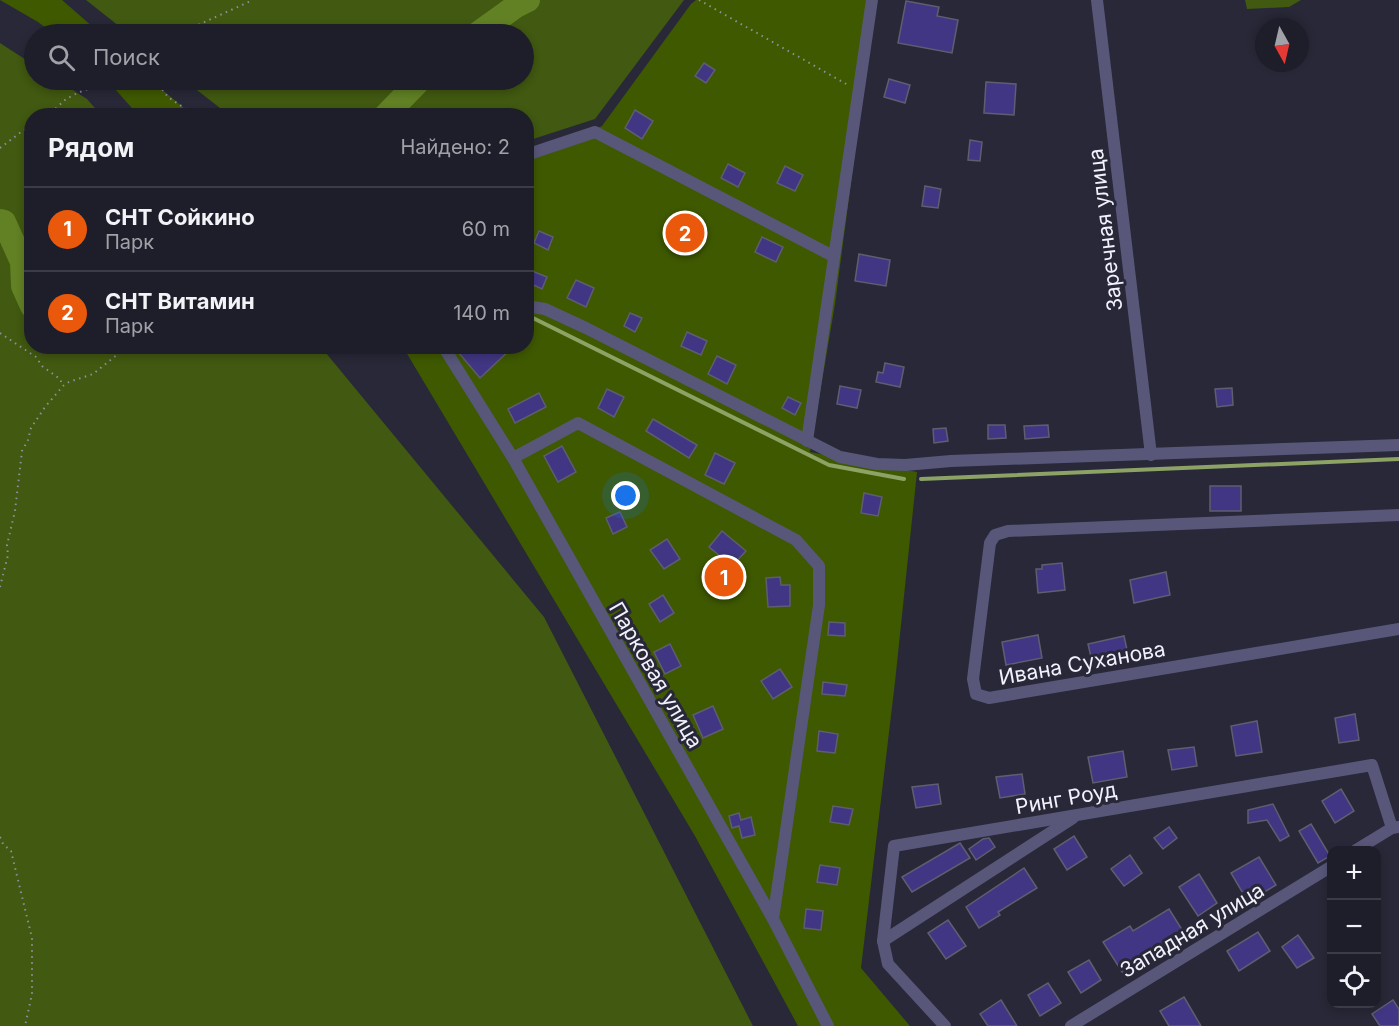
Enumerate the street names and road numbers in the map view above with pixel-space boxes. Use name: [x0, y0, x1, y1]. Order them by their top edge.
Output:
street label: Заречная улица: [1083, 147, 1127, 313]
street label: Парковая улица: [604, 597, 708, 753]
street label: Ивана Суханова: [997, 636, 1167, 690]
street label: Ринг Роуд: [1013, 777, 1119, 819]
street label: Западная улица: [1115, 877, 1269, 983]

